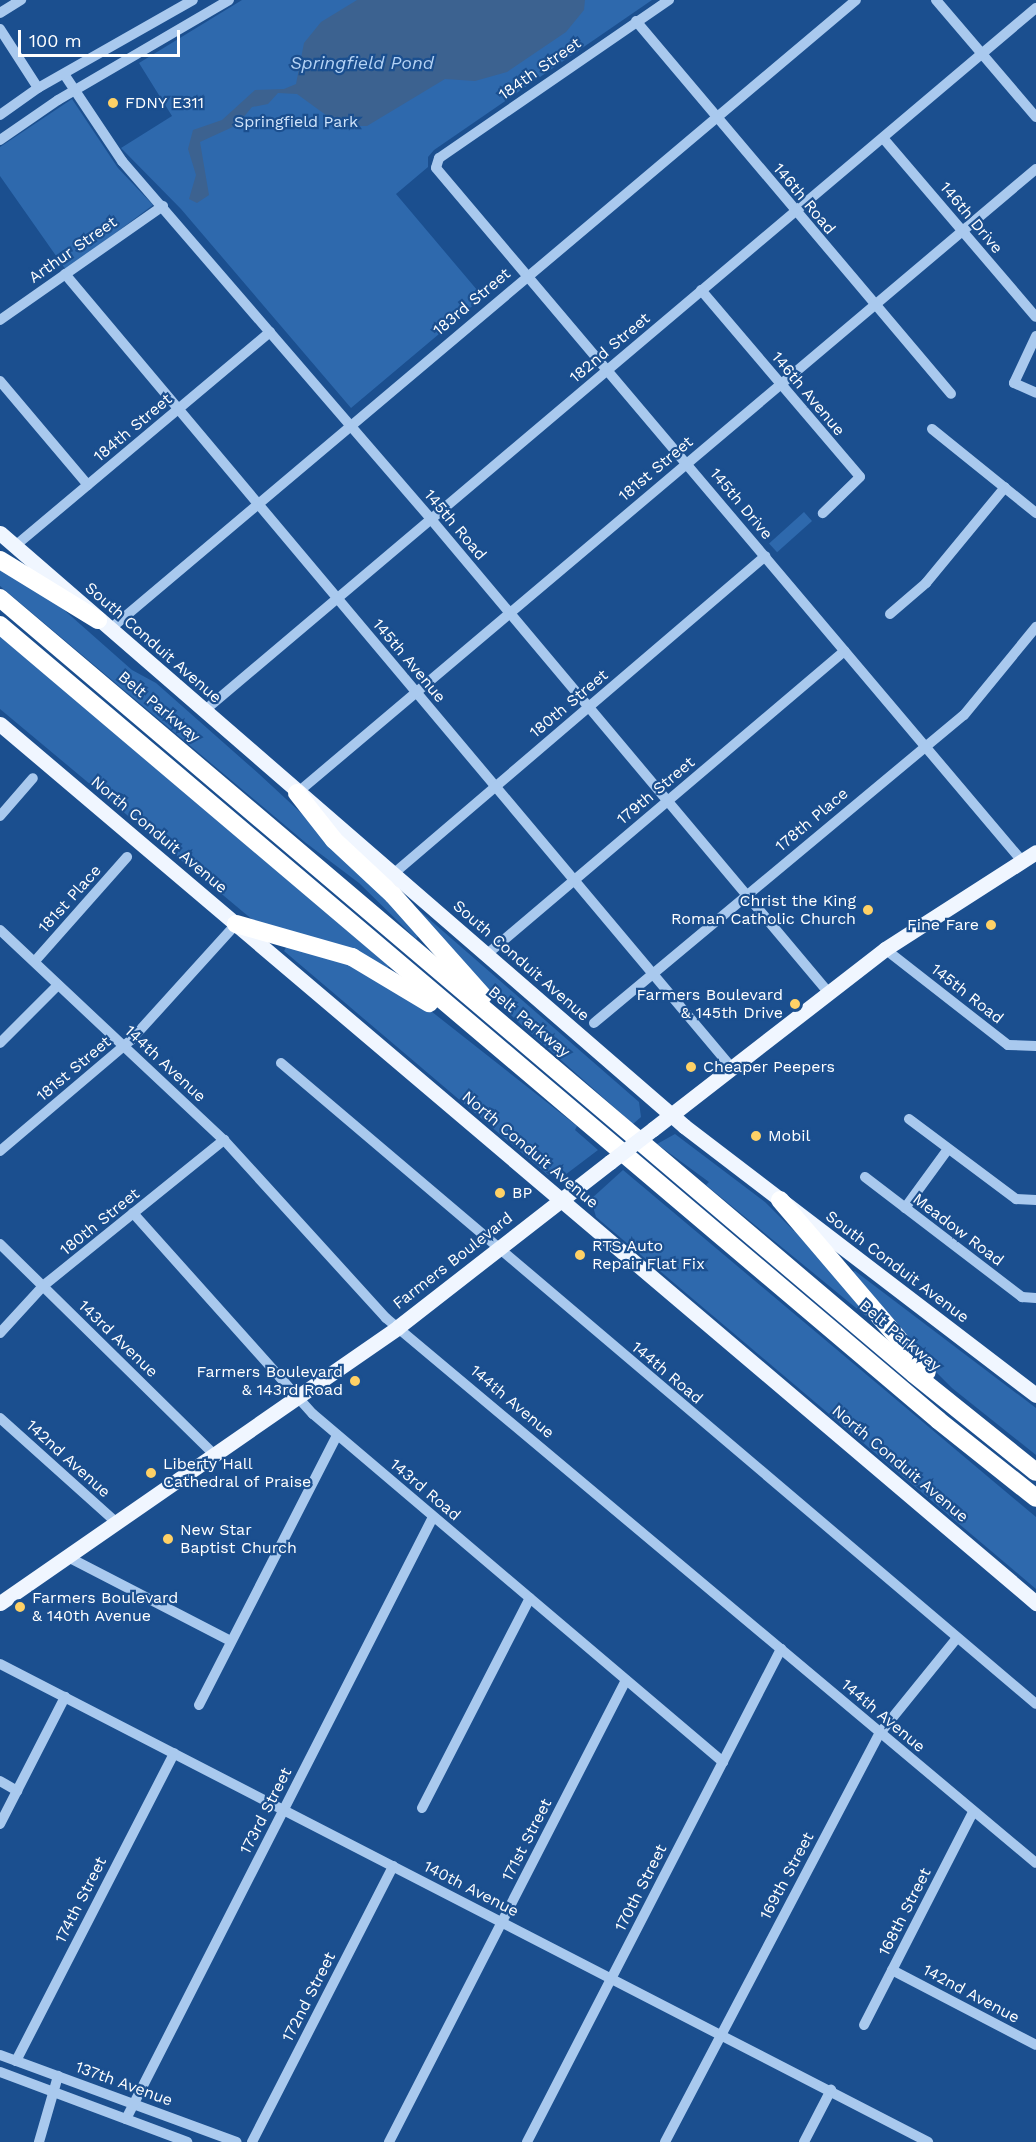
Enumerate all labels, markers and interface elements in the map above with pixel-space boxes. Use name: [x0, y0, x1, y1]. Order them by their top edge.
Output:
scale bar: [21, 18, 183, 56]
text: 100 m: [29, 30, 82, 51]
street label: 184th Street: [495, 34, 585, 104]
water label: Springfield Pond: [290, 52, 434, 74]
place label: FDNY E311: [125, 93, 205, 113]
marker: FDNY E311: [106, 96, 120, 110]
park label: Springfield Park: [234, 112, 358, 132]
street label: 146th Road: [769, 160, 839, 238]
street label: 146th Drive: [935, 178, 1007, 258]
street label: Arthur Street: [25, 213, 121, 287]
street label: 183rd Street: [429, 264, 515, 340]
street label: 182nd Street: [566, 309, 654, 387]
street label: 146th Avenue: [767, 348, 849, 440]
street label: 184th Street: [90, 390, 176, 466]
street label: 181st Street: [615, 432, 697, 506]
street label: 145th Drive: [706, 464, 776, 544]
street label: 145th Road: [420, 486, 490, 564]
street label: South Conduit Avenue: [81, 578, 225, 708]
street label: 145th Avenue: [368, 615, 450, 707]
street label: 180th Street: [526, 666, 612, 742]
street label: Belt Parkway: [114, 667, 204, 747]
street label: 179th Street: [613, 753, 699, 829]
street label: North Conduit Avenue: [87, 772, 231, 898]
street label: 178th Place: [772, 784, 852, 856]
street label: 181st Place: [34, 861, 106, 937]
place label: Christ the King Roman Catholic Church: [671, 891, 856, 929]
street label: South Conduit Avenue: [449, 896, 593, 1026]
marker: Christ the King Roman Catholic Church: [861, 903, 875, 917]
place label: Fine Fare: [907, 915, 979, 935]
marker: Fine Fare: [984, 918, 998, 932]
street label: 145th Road: [927, 960, 1007, 1028]
street label: Belt Parkway: [484, 982, 574, 1062]
place label: Farmers Boulevard & 145th Drive: [637, 985, 783, 1023]
marker: Farmers Boulevard & 145th Drive: [788, 997, 802, 1011]
street label: 144th Avenue: [120, 1021, 210, 1107]
street label: 181st Street: [33, 1032, 115, 1106]
place label: Cheaper Peepers: [703, 1057, 835, 1077]
marker: Cheaper Peepers: [684, 1060, 698, 1074]
street label: North Conduit Avenue: [458, 1087, 602, 1213]
place label: Mobil: [768, 1126, 810, 1146]
marker: Mobil: [749, 1129, 763, 1143]
place label: BP: [512, 1183, 532, 1203]
street label: 180th Street: [57, 1184, 143, 1260]
marker: BP: [493, 1186, 507, 1200]
street label: Meadow Road: [909, 1190, 1007, 1270]
street label: South Conduit Avenue: [821, 1207, 973, 1327]
street label: Farmers Boulevard: [389, 1208, 517, 1314]
place label: RTS Auto Repair Flat Fix: [592, 1236, 705, 1274]
marker: RTS Auto Repair Flat Fix: [573, 1248, 587, 1262]
street label: 143rd Avenue: [74, 1296, 162, 1382]
street label: Belt Parkway: [855, 1296, 945, 1376]
street label: 144th Road: [628, 1338, 706, 1408]
street label: 144th Avenue: [466, 1361, 558, 1443]
place label: Farmers Boulevard & 143rd Road: [197, 1362, 343, 1400]
marker: Farmers Boulevard & 143rd Road: [348, 1374, 362, 1388]
street label: North Conduit Avenue: [828, 1401, 972, 1527]
street label: 142nd Avenue: [22, 1416, 114, 1502]
place label: Liberty Hall Cathedral of Praise: [163, 1454, 313, 1492]
street label: 143rd Road: [386, 1455, 464, 1525]
marker: Liberty Hall Cathedral of Praise: [144, 1466, 158, 1480]
place label: New Star Baptist Church: [180, 1520, 297, 1558]
marker: New Star Baptist Church: [161, 1532, 175, 1546]
place label: Farmers Boulevard & 140th Avenue: [32, 1588, 178, 1626]
marker: Farmers Boulevard & 140th Avenue: [13, 1600, 27, 1614]
street label: 144th Avenue: [837, 1675, 929, 1757]
street label: 173rd Street: [236, 1765, 296, 1857]
street label: 171st Street: [498, 1795, 556, 1885]
street label: 169th Street: [756, 1829, 818, 1923]
street label: 170th Street: [611, 1841, 671, 1935]
street label: 174th Street: [51, 1854, 111, 1946]
street label: 140th Avenue: [420, 1857, 522, 1921]
street label: 168th Street: [875, 1865, 935, 1959]
street label: 172nd Street: [278, 1949, 340, 2045]
street label: 142nd Avenue: [919, 1960, 1023, 2028]
street label: 137th Avenue: [73, 2057, 175, 2111]

